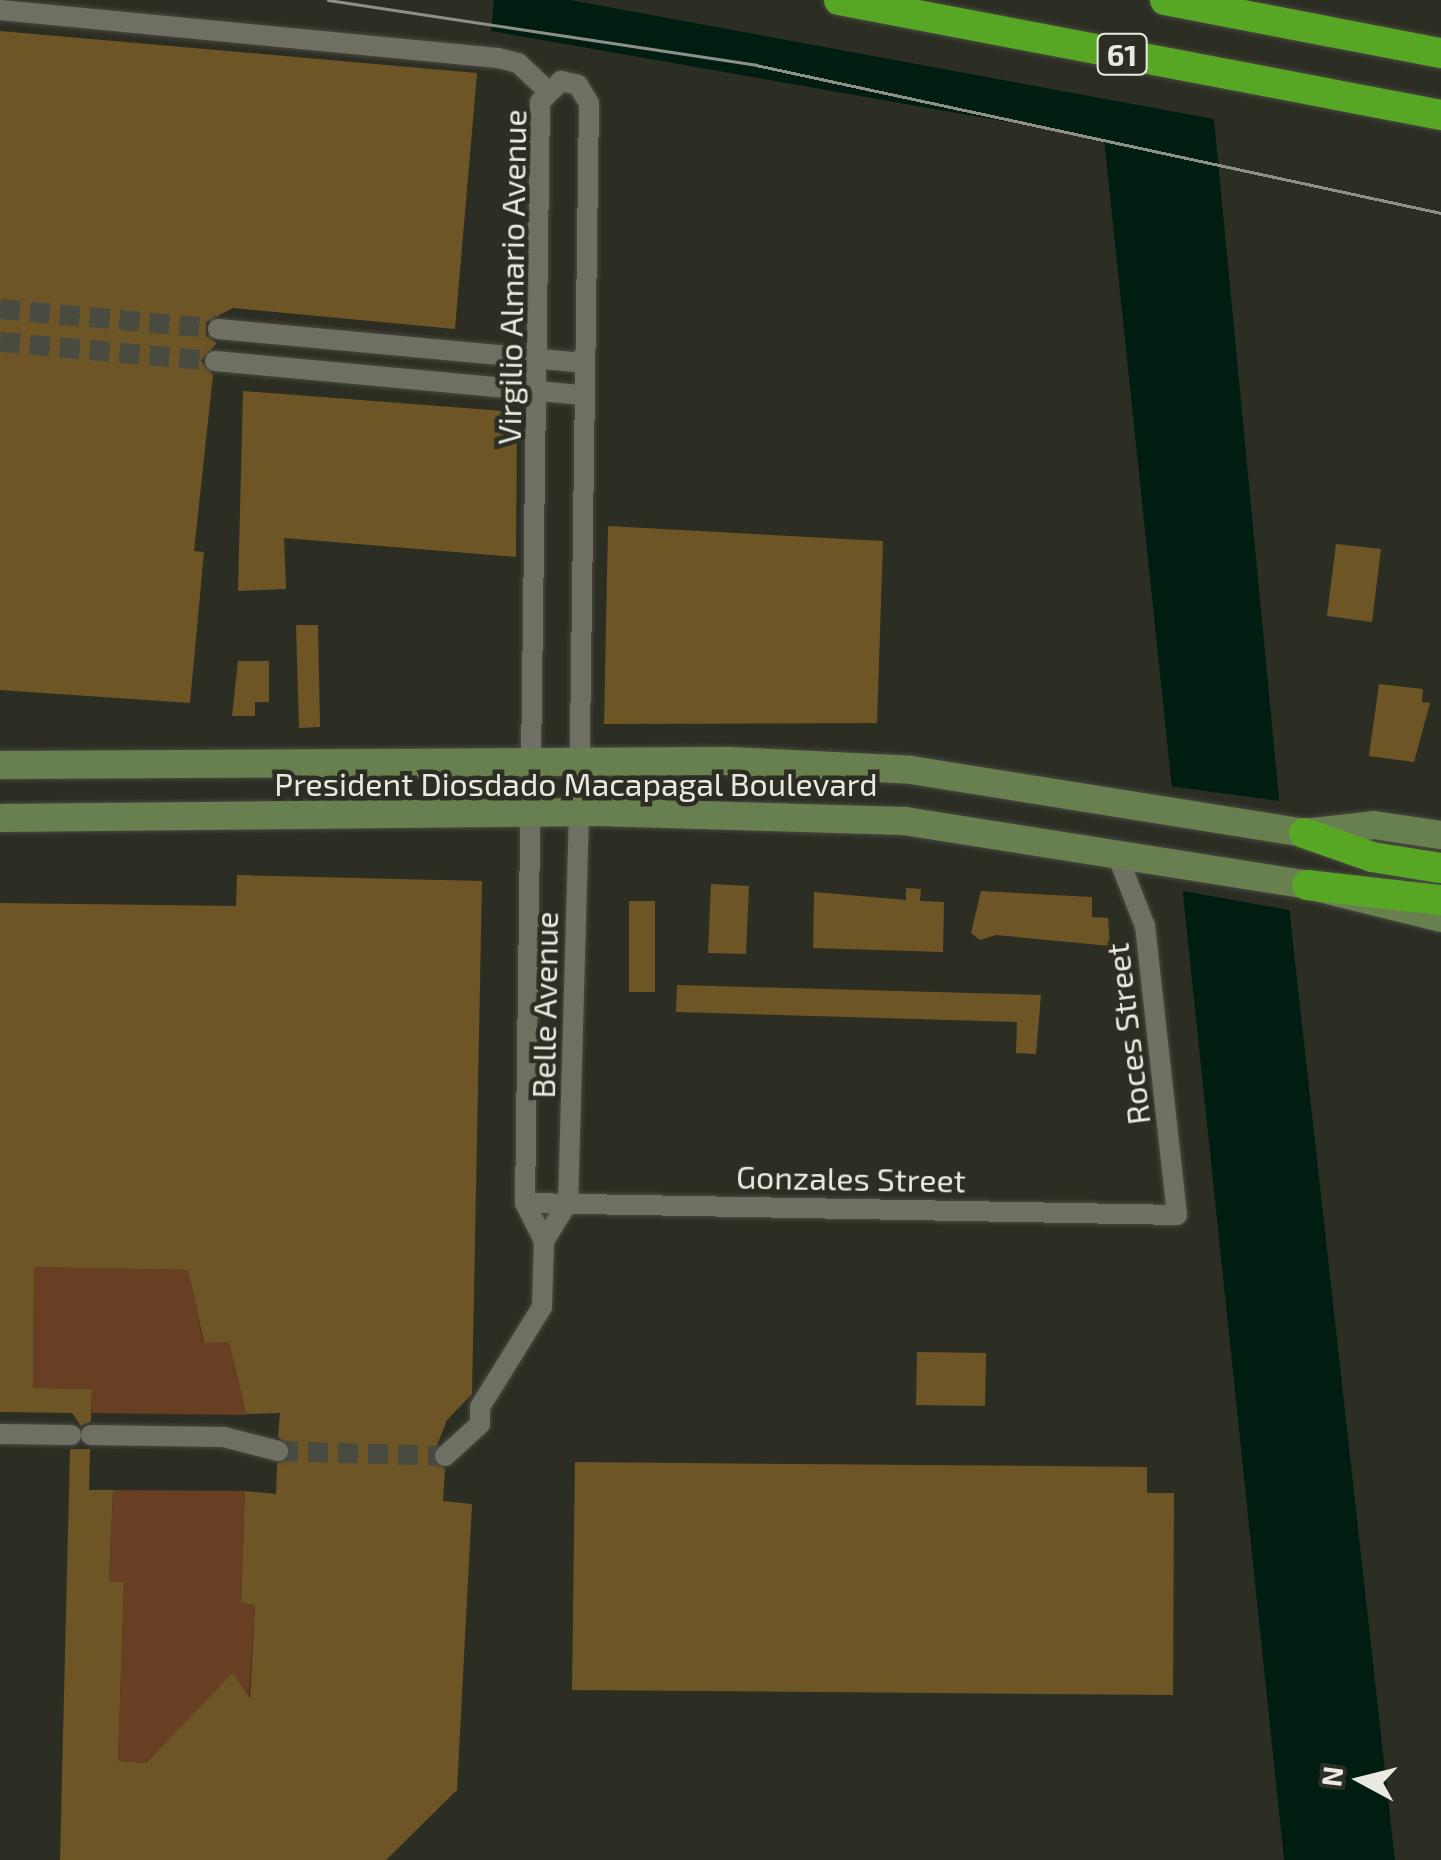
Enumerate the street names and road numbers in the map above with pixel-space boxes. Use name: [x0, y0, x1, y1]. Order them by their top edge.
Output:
road number: 61: [1094, 29, 1150, 79]
street label: Virgilio Almario Avenue: [489, 108, 533, 446]
street label: President Diosdado Macapagal Boulevard: [274, 764, 878, 802]
street label: Belle Avenue: [523, 911, 565, 1099]
street label: Roces Street: [1097, 941, 1157, 1127]
street label: Gonzales Street: [736, 1157, 966, 1199]

